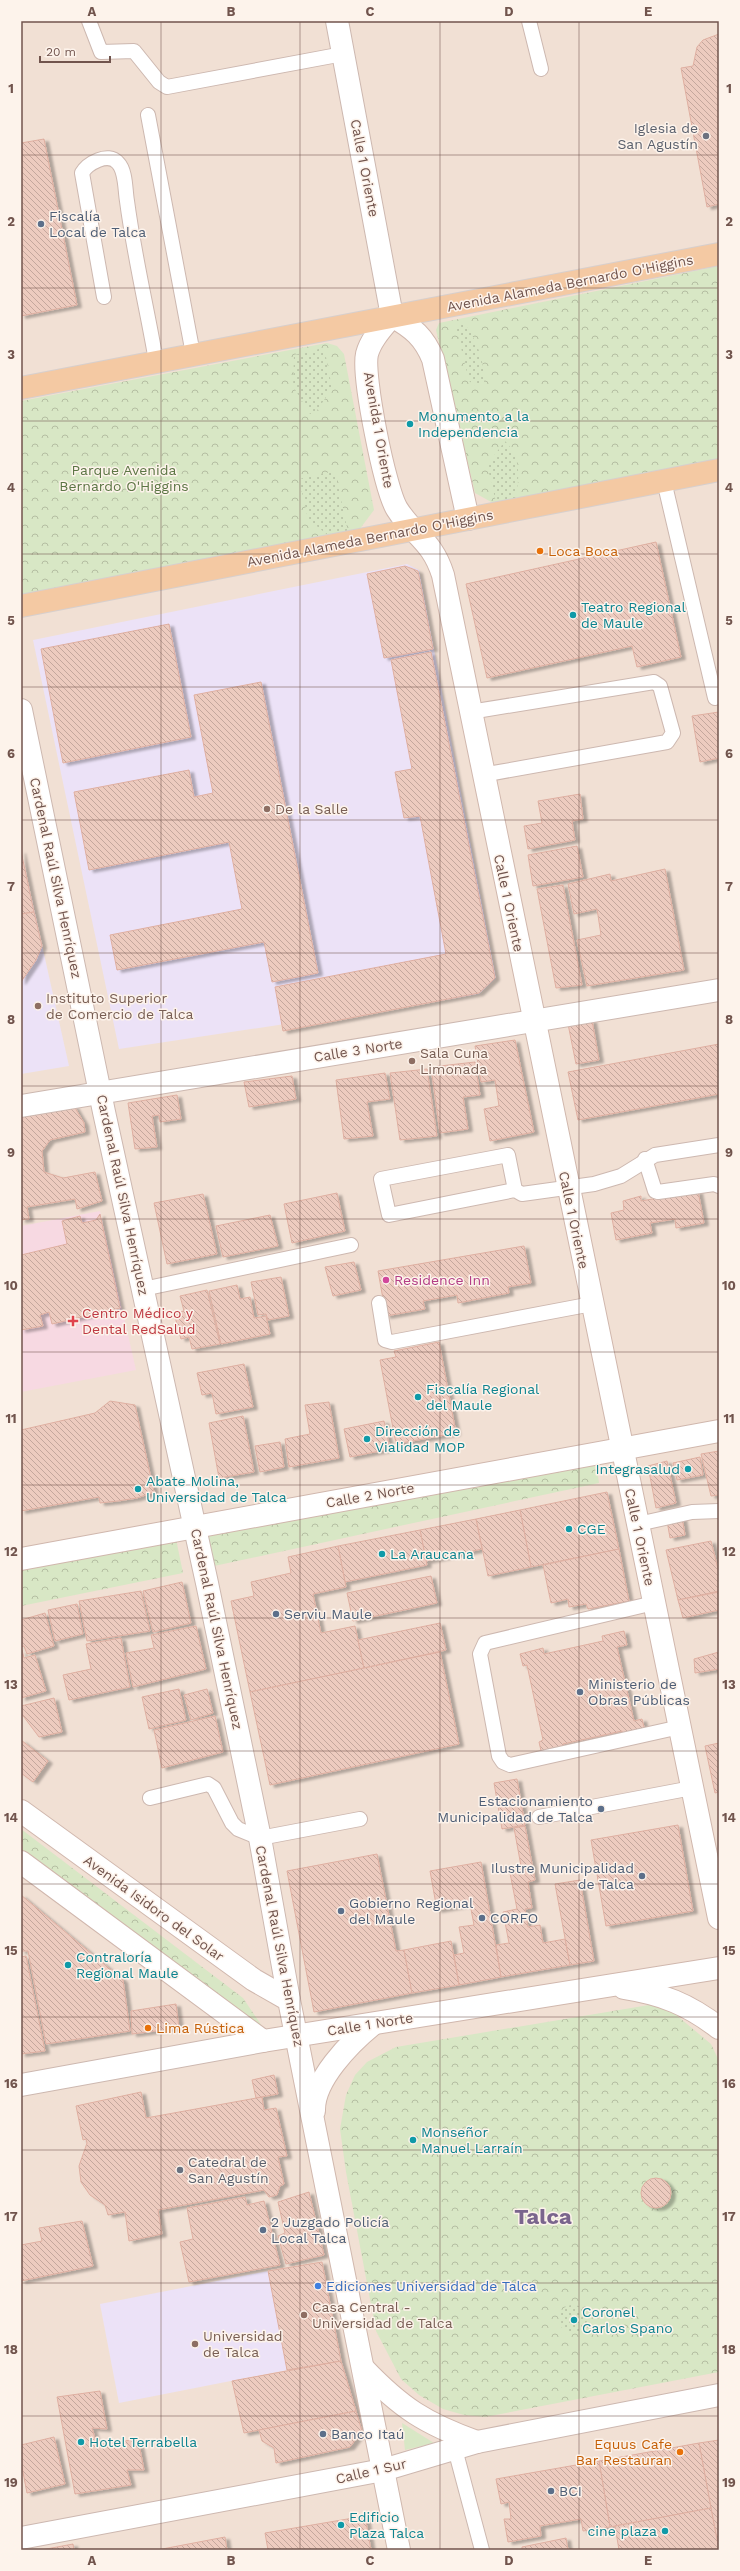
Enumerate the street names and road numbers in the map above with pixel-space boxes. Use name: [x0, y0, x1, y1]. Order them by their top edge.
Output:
street label: Calle 1 Oriente: [348, 118, 382, 218]
street label: Avenida Alameda Bernardo O'Higgins: [446, 251, 694, 315]
street label: Avenida 1 Oriente: [361, 370, 397, 490]
street label: Avenida Alameda Bernardo O'Higgins: [246, 506, 494, 570]
street label: Cardenal Raúl Silva Henríquez: [27, 776, 85, 980]
street label: Calle 1 Oriente: [491, 853, 527, 953]
street label: Calle 3 Norte: [312, 1035, 404, 1065]
street label: Cardenal Raúl Silva Henríquez: [94, 1093, 152, 1297]
street label: Calle 1 Oriente: [556, 1170, 592, 1270]
street label: Calle 2 Norte: [324, 1479, 416, 1511]
street label: Calle 1 Oriente: [622, 1487, 658, 1587]
street label: Cardenal Raúl Silva Henríquez: [188, 1527, 246, 1731]
street label: Cardenal Raúl Silva Henríquez: [253, 1844, 307, 2048]
street label: Avenida Isidoro del Solar: [81, 1852, 227, 1964]
street label: Calle 1 Norte: [326, 2009, 414, 2039]
street label: Calle 1 Sur: [334, 2455, 408, 2487]

